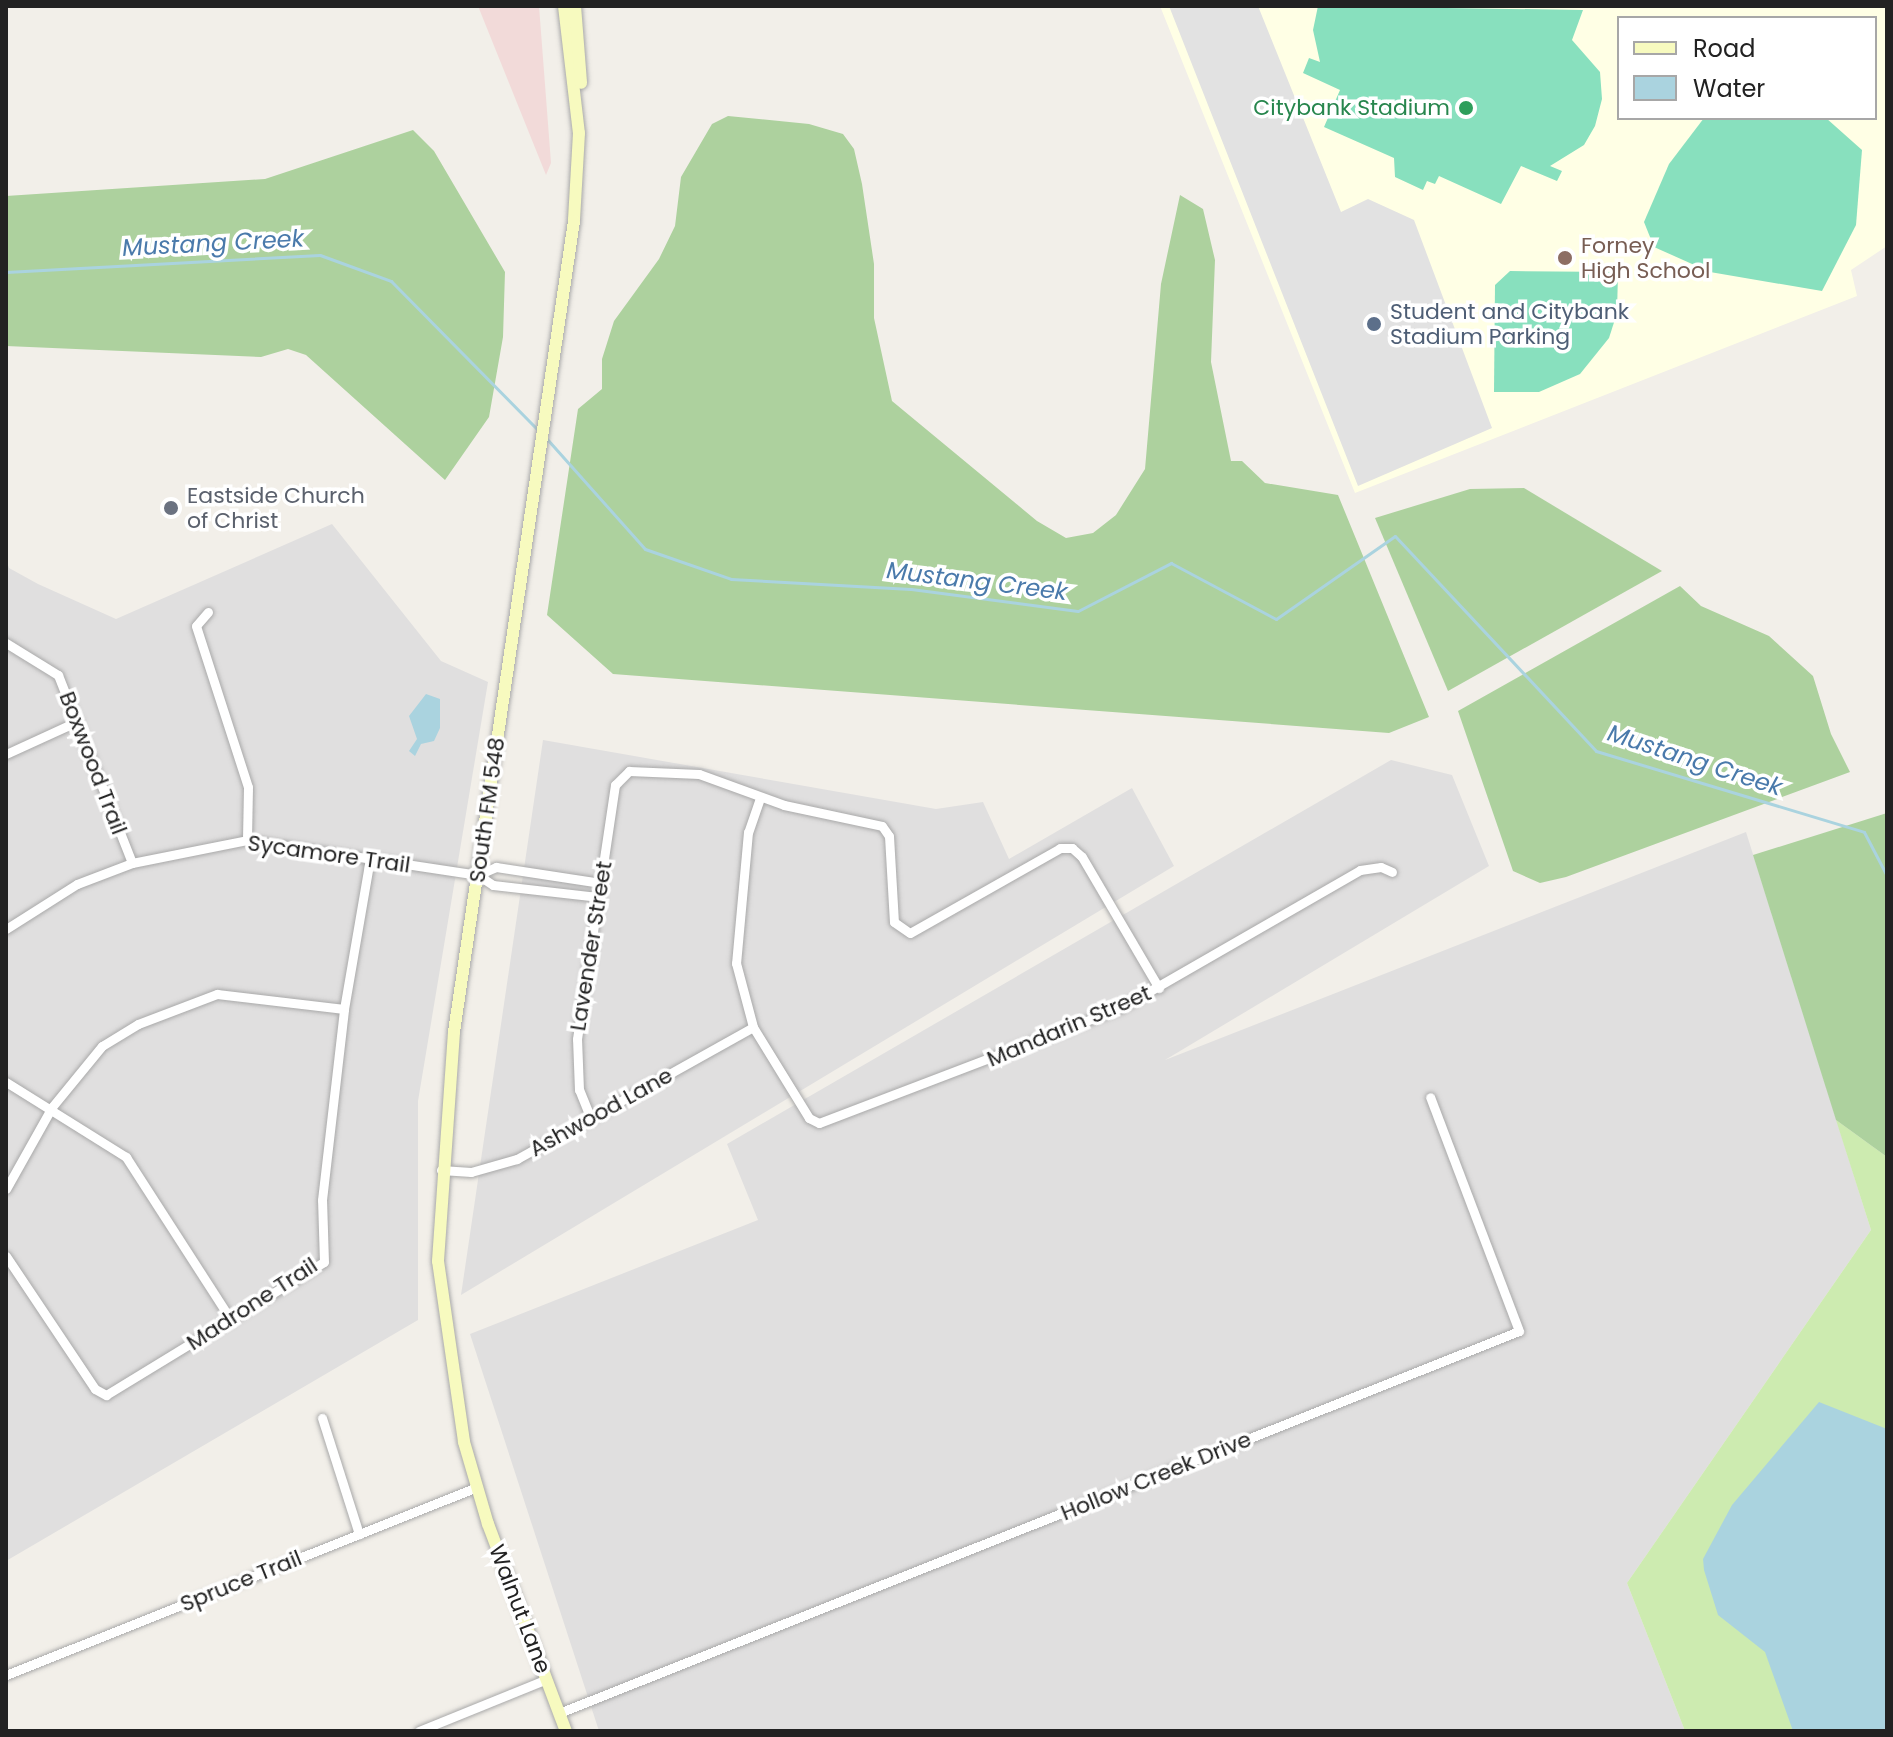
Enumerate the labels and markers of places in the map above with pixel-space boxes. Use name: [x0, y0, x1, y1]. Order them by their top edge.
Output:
place label: Citybank Stadium: [1253, 95, 1450, 121]
marker: Citybank Stadium: [1457, 99, 1475, 117]
place label: Forney High School: [1581, 232, 1710, 284]
marker: Forney High School: [1556, 249, 1574, 267]
place label: Student and Citybank Stadium Parking: [1390, 298, 1629, 350]
marker: Student and Citybank Stadium Parking: [1365, 315, 1383, 333]
place label: Eastside Church of Christ: [187, 482, 365, 534]
marker: Eastside Church of Christ: [162, 499, 180, 517]

